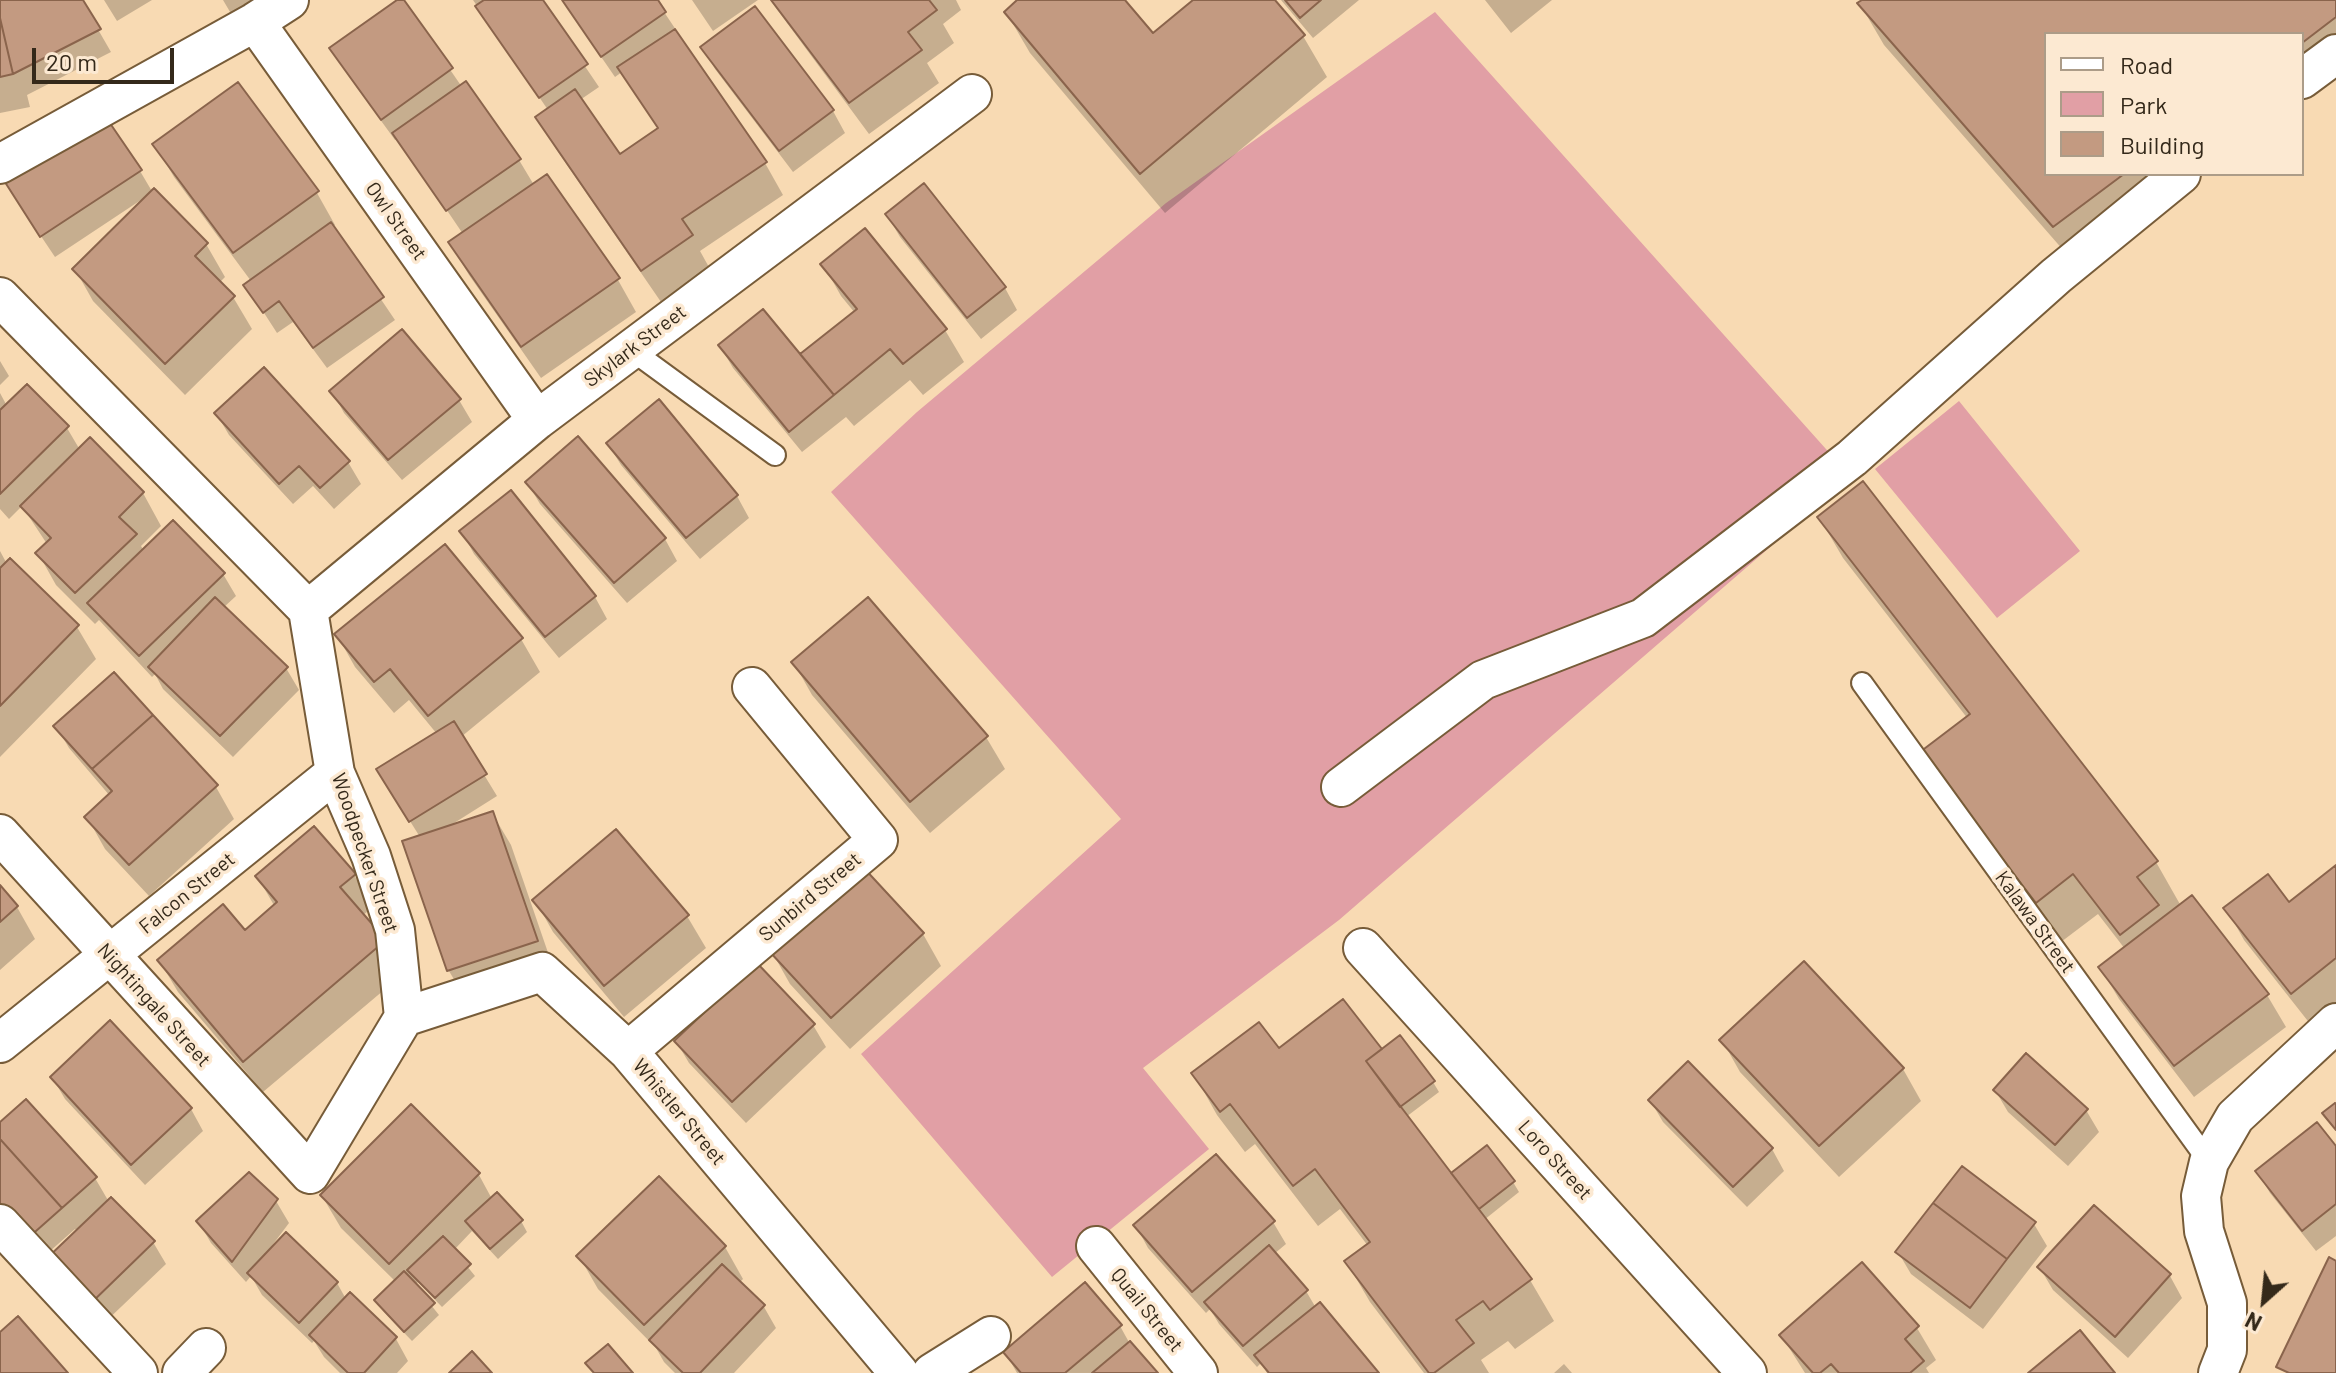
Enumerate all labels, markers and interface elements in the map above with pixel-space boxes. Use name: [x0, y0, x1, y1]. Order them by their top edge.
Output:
scale bar: [36, 32, 178, 82]
legend: [2044, 32, 2304, 176]
text: 20 m: [46, 47, 97, 76]
text: Road: [2120, 50, 2173, 79]
text: Park: [2120, 90, 2167, 119]
text: Building: [2120, 130, 2204, 159]
street label: Owl Street: [360, 177, 432, 265]
street label: Skylark Street: [579, 300, 691, 392]
street label: Woodpecker Street: [326, 770, 404, 936]
street label: Falcon Street: [134, 847, 240, 939]
street label: Sunbird Street: [754, 847, 866, 947]
street label: Kalawa Street: [1990, 866, 2080, 978]
street label: Nightingale Street: [92, 938, 216, 1072]
street label: Whistler Street: [628, 1054, 730, 1170]
street label: Loro Street: [1513, 1115, 1597, 1205]
north arrow: [2224, 1261, 2304, 1341]
street label: Quail Street: [1106, 1263, 1188, 1357]
text: N: [2241, 1307, 2266, 1337]

